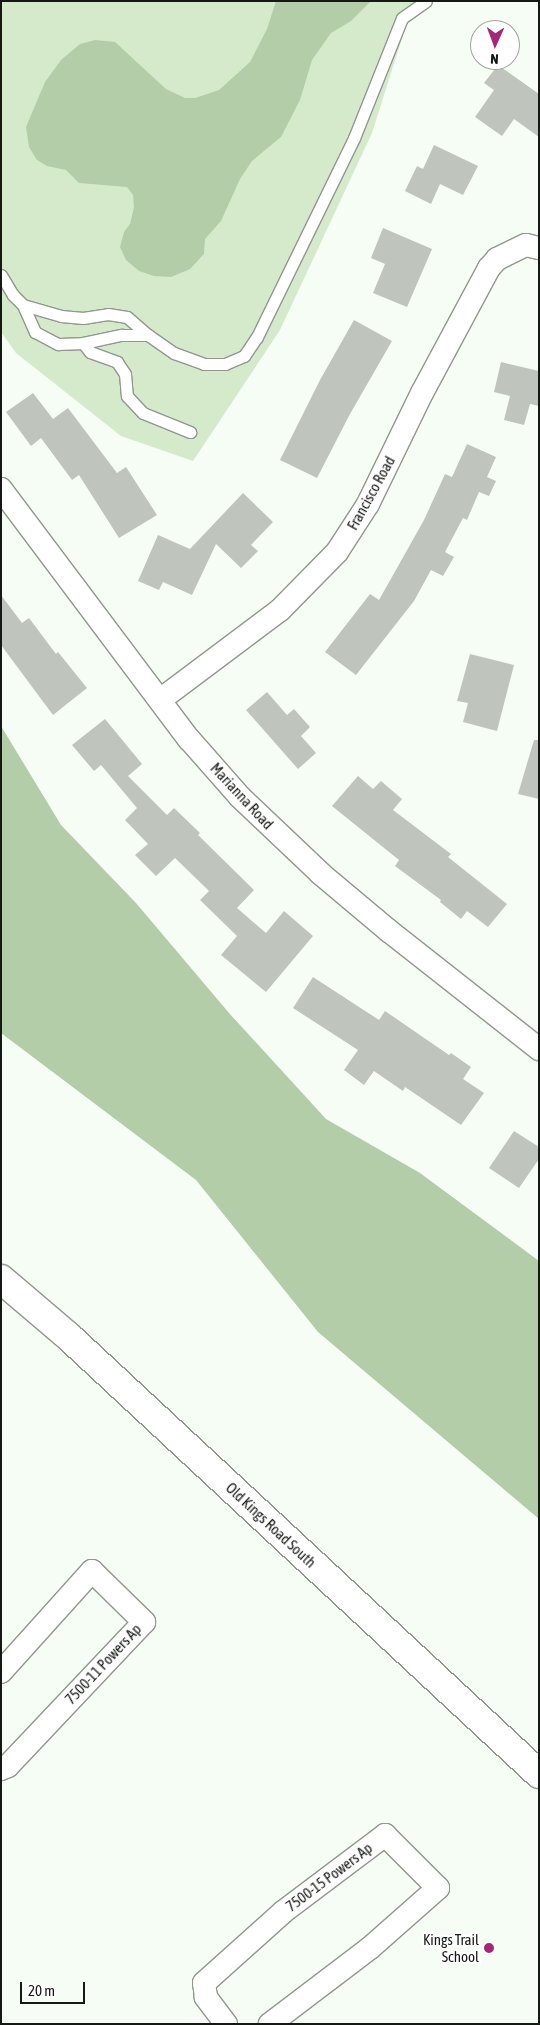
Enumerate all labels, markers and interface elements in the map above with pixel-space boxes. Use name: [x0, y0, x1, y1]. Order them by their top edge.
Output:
north arrow: [470, 20, 520, 70]
text: N: [490, 51, 499, 67]
street label: Francisco Road: [343, 453, 399, 533]
street label: Marianna Road: [207, 759, 277, 833]
street label: Old Kings Road South: [222, 1479, 320, 1571]
street label: 7500-11 Powers Ap: [61, 1620, 145, 1708]
street label: 7500-15 Powers Ap: [282, 1839, 376, 1915]
place label: Kings Trail School: [423, 1930, 479, 1965]
marker: Kings Trail School: [483, 1942, 495, 1954]
scale bar: [22, 1972, 88, 2004]
text: 20 m: [28, 1982, 55, 1999]

